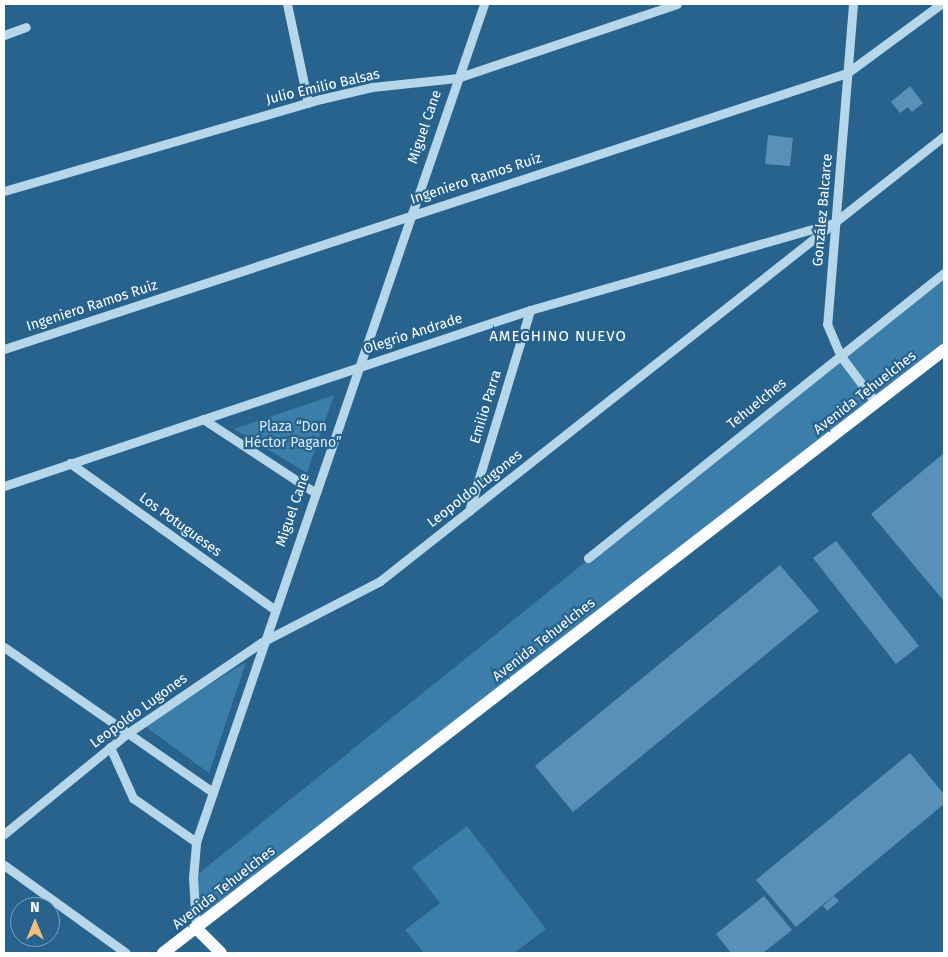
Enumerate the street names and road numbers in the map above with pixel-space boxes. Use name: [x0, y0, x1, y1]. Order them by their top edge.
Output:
street label: Julio Emilio Balsas: [265, 66, 381, 108]
street label: Miguel Cane: [405, 88, 445, 166]
street label: Ingeniero Ramos Ruiz: [408, 150, 544, 208]
street label: González Balcarce: [810, 153, 836, 267]
street label: Ingeniero Ramos Ruiz: [24, 277, 160, 335]
street label: Olegrio Andrade: [361, 310, 465, 358]
street label: Avenida Tehuelches: [810, 348, 920, 438]
street label: Emilio Parra: [467, 368, 505, 446]
street label: Tehuelches: [724, 375, 790, 433]
street label: Leopoldo Lugones: [424, 447, 526, 531]
street label: Miguel Cane: [273, 471, 313, 549]
street label: Los Potugueses: [136, 489, 224, 561]
street label: Avenida Tehuelches: [489, 595, 599, 685]
street label: Leopoldo Lugones: [87, 670, 191, 752]
street label: Avenida Tehuelches: [169, 843, 279, 933]

